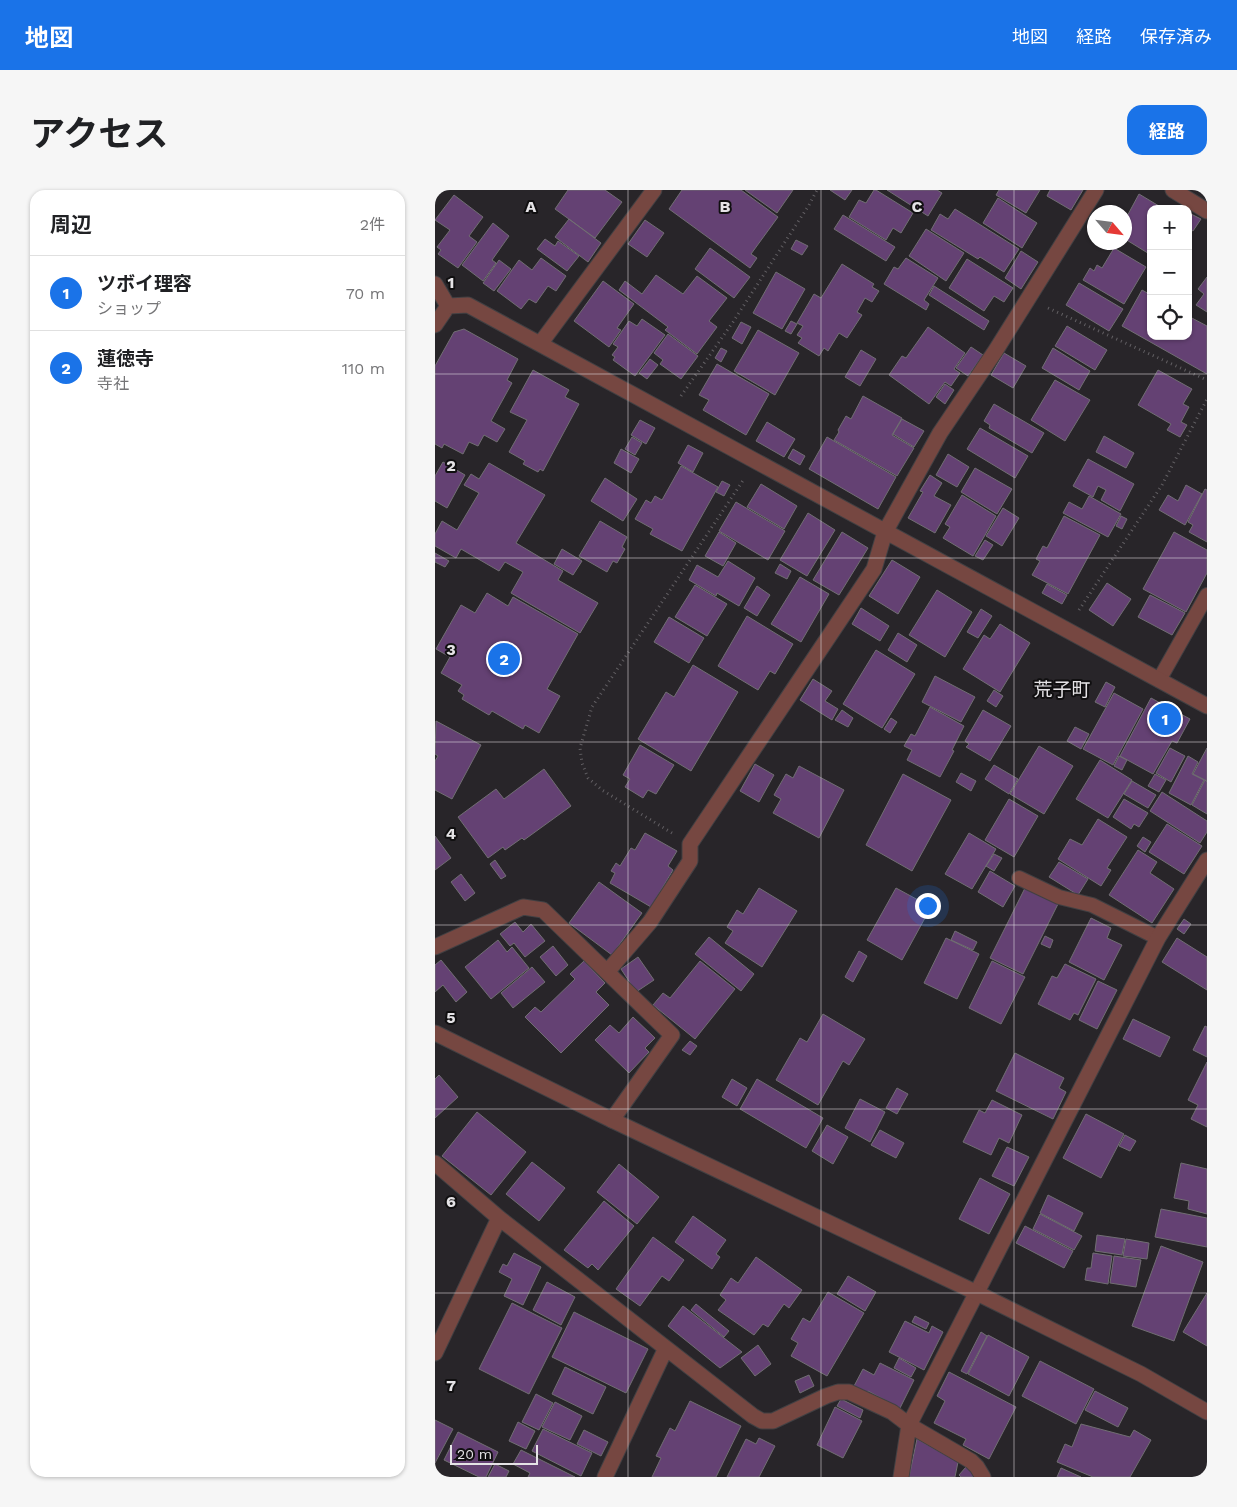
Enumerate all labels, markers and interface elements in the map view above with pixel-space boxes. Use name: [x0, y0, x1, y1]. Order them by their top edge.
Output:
text: 地図: [25, 24, 73, 52]
text: 地図: [1012, 26, 1048, 47]
text: 経路: [1076, 26, 1112, 47]
text: 保存済み: [1140, 26, 1212, 47]
button: 経路: [1127, 105, 1207, 155]
text: アクセス: [30, 113, 168, 155]
text: A: [526, 197, 537, 216]
text: B: [720, 197, 731, 216]
text: C: [912, 197, 923, 216]
north arrow: [1087, 205, 1132, 250]
map controls: [1147, 205, 1192, 340]
button: +: [1147, 205, 1192, 250]
text: 周辺: [50, 212, 92, 237]
text: 2件: [360, 215, 385, 234]
button: −: [1147, 250, 1192, 295]
text: ツボイ理容: [97, 272, 192, 295]
text: 1: [448, 273, 454, 292]
text: 1: [63, 284, 69, 303]
text: 70 m: [346, 284, 385, 303]
button: locate: [1147, 295, 1192, 340]
text: ショップ: [97, 299, 161, 318]
text: 蓮徳寺: [97, 347, 154, 370]
text: 2: [61, 359, 71, 378]
text: 110 m: [342, 359, 385, 378]
text: 寺社: [97, 374, 129, 393]
text: 2: [446, 456, 456, 475]
text: 3: [446, 640, 456, 659]
pin: 2: [488, 640, 520, 678]
district label: 荒子町: [1033, 678, 1091, 701]
pin: 1: [1149, 700, 1181, 738]
text: 4: [446, 824, 456, 843]
your location: [915, 893, 941, 919]
text: 5: [446, 1008, 456, 1027]
text: 6: [446, 1192, 456, 1211]
text: 7: [446, 1376, 456, 1395]
scale bar: [450, 1442, 537, 1465]
text: 20 m: [457, 1446, 492, 1462]

